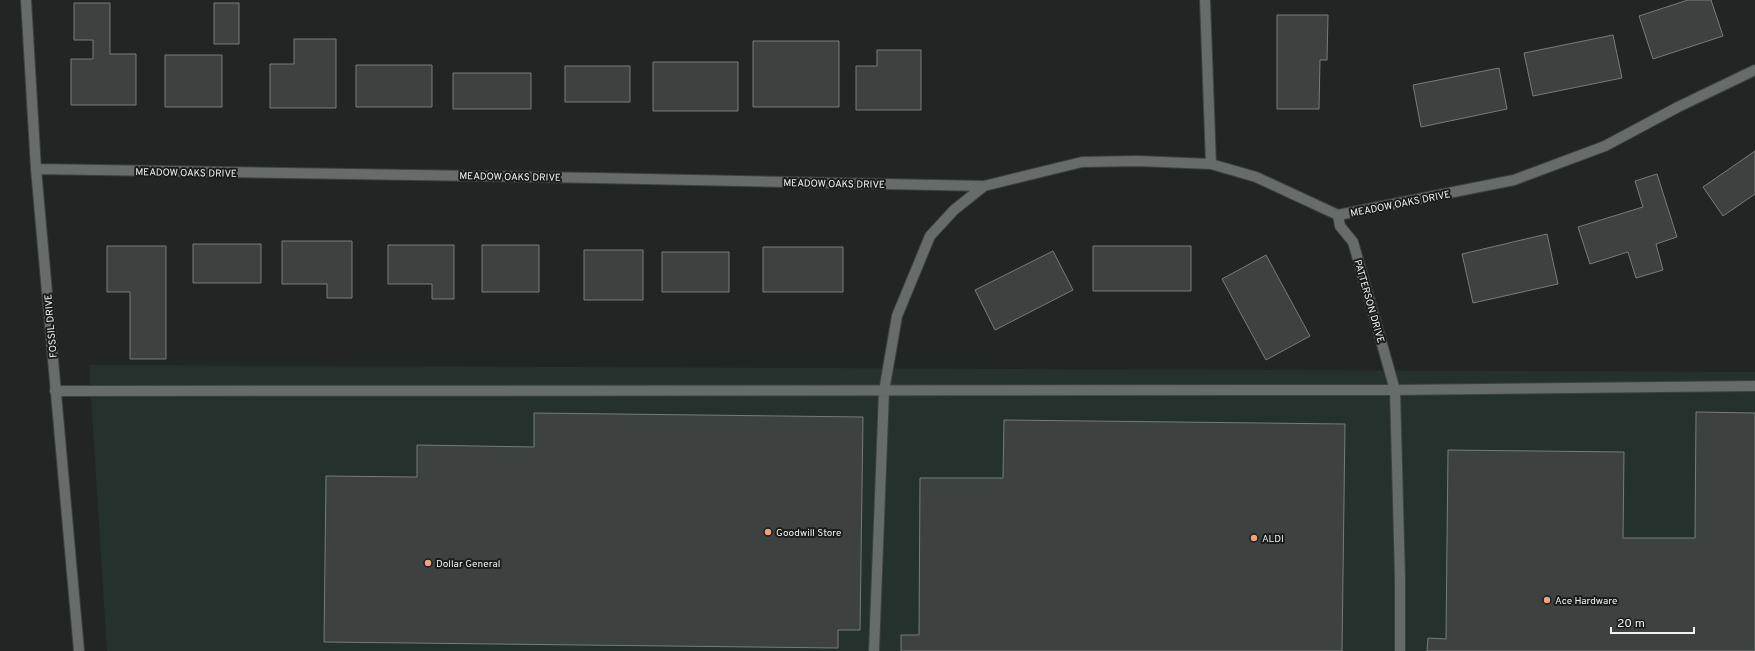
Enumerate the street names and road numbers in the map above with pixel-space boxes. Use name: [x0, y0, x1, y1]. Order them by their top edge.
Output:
street label: MEADOW OAKS DRIVE: [135, 166, 237, 181]
street label: MEADOW OAKS DRIVE: [459, 170, 561, 185]
street label: MEADOW OAKS DRIVE: [783, 177, 885, 192]
street label: MEADOW OAKS DRIVE: [1349, 188, 1451, 221]
street label: PATTERSON DRIVE: [1350, 258, 1387, 345]
street label: FOSSIL DRIVE: [42, 293, 61, 358]

